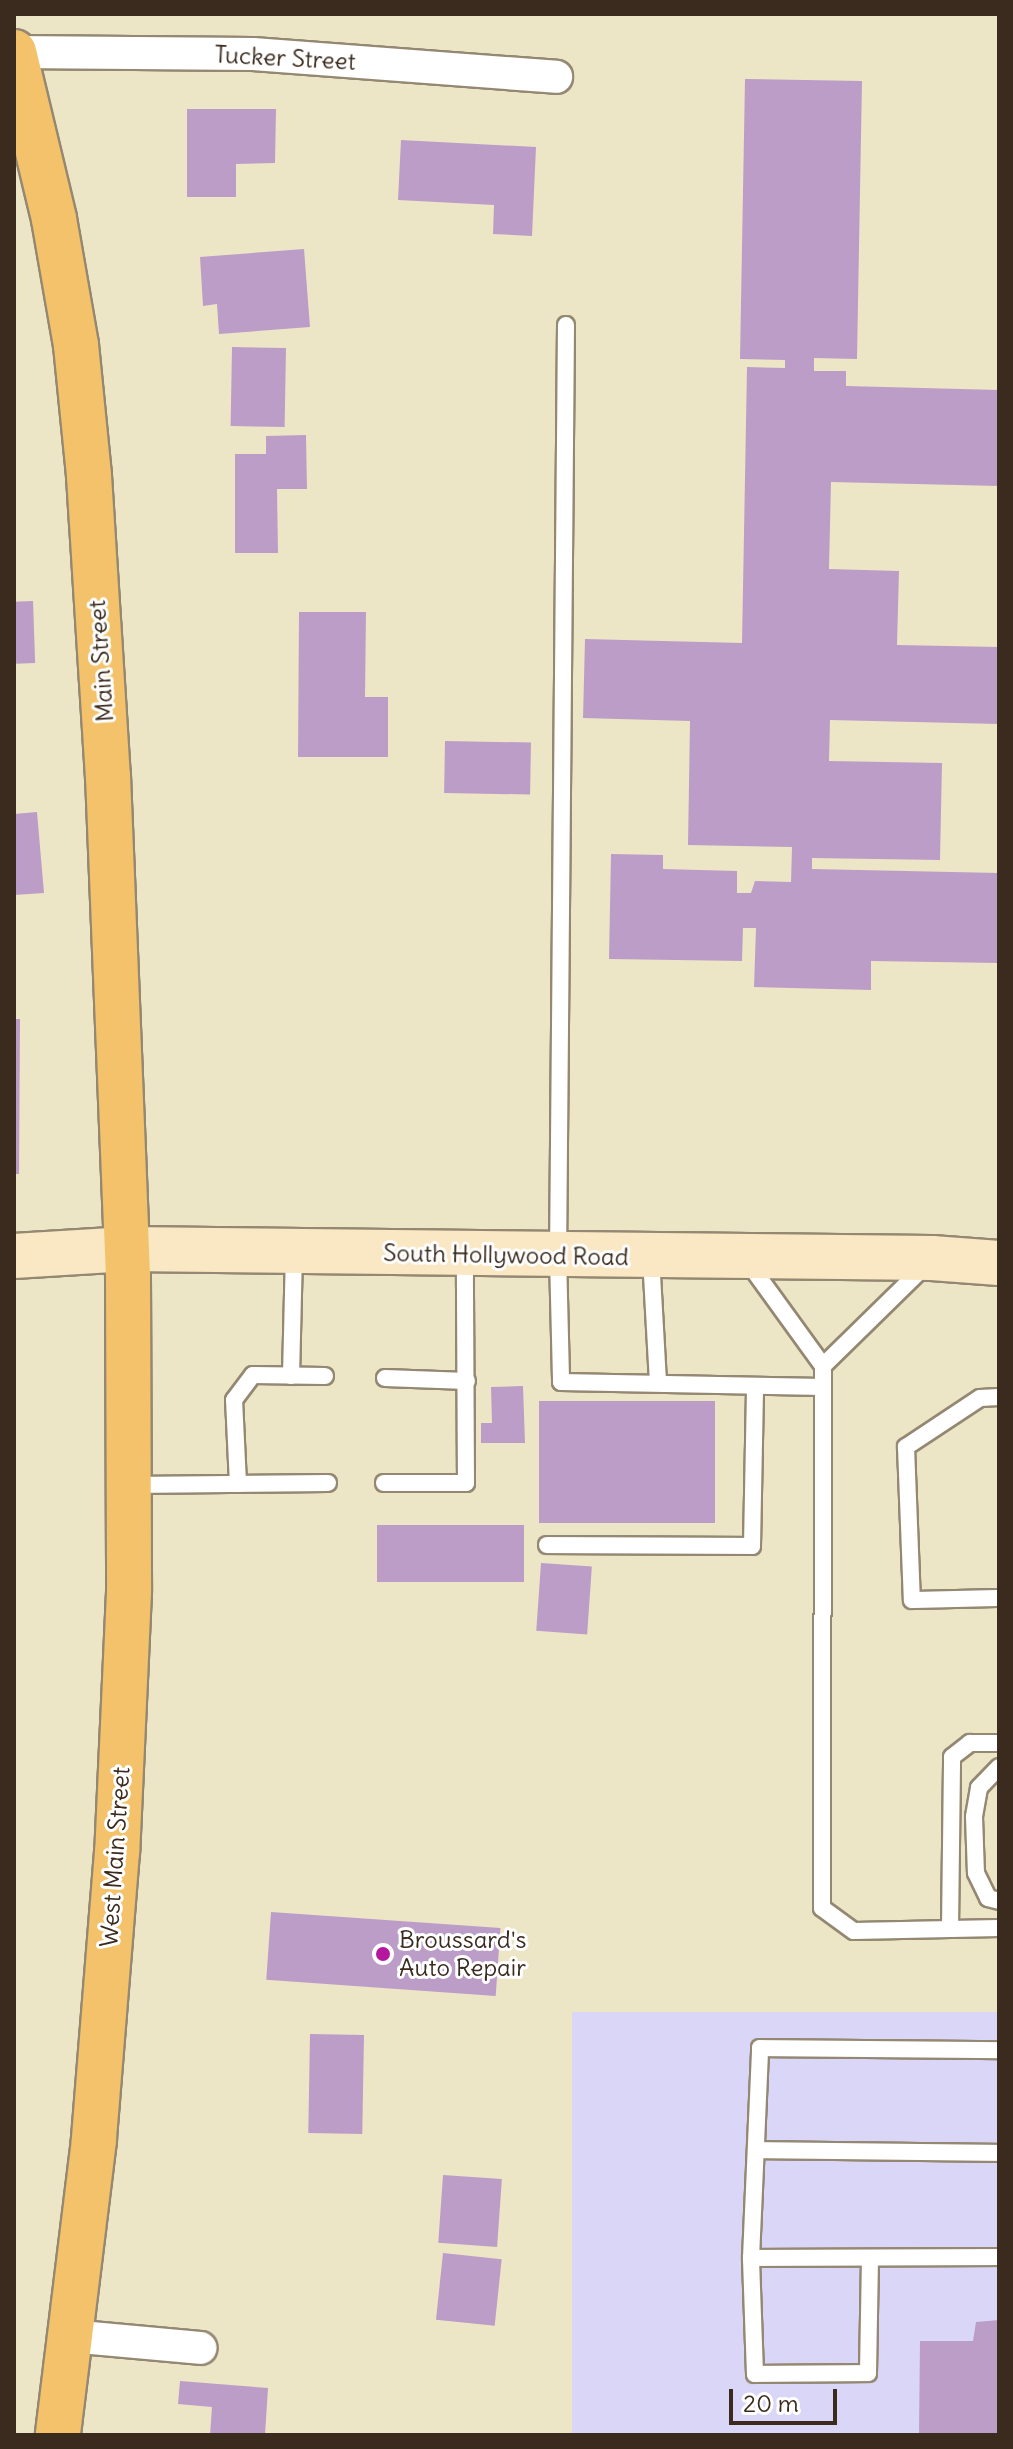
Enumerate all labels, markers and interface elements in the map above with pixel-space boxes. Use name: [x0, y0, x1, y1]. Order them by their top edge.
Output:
street label: Tucker Street: [214, 40, 356, 76]
street label: Main Street: [82, 599, 120, 723]
street label: South Hollywood Road: [383, 1238, 629, 1272]
street label: West Main Street: [94, 1766, 136, 1948]
place label: Broussard's Auto Repair: [399, 1926, 526, 1982]
marker: Broussard's Auto Repair: [374, 1945, 392, 1963]
scale bar: [733, 2373, 841, 2423]
text: 20 m: [743, 2388, 799, 2418]

